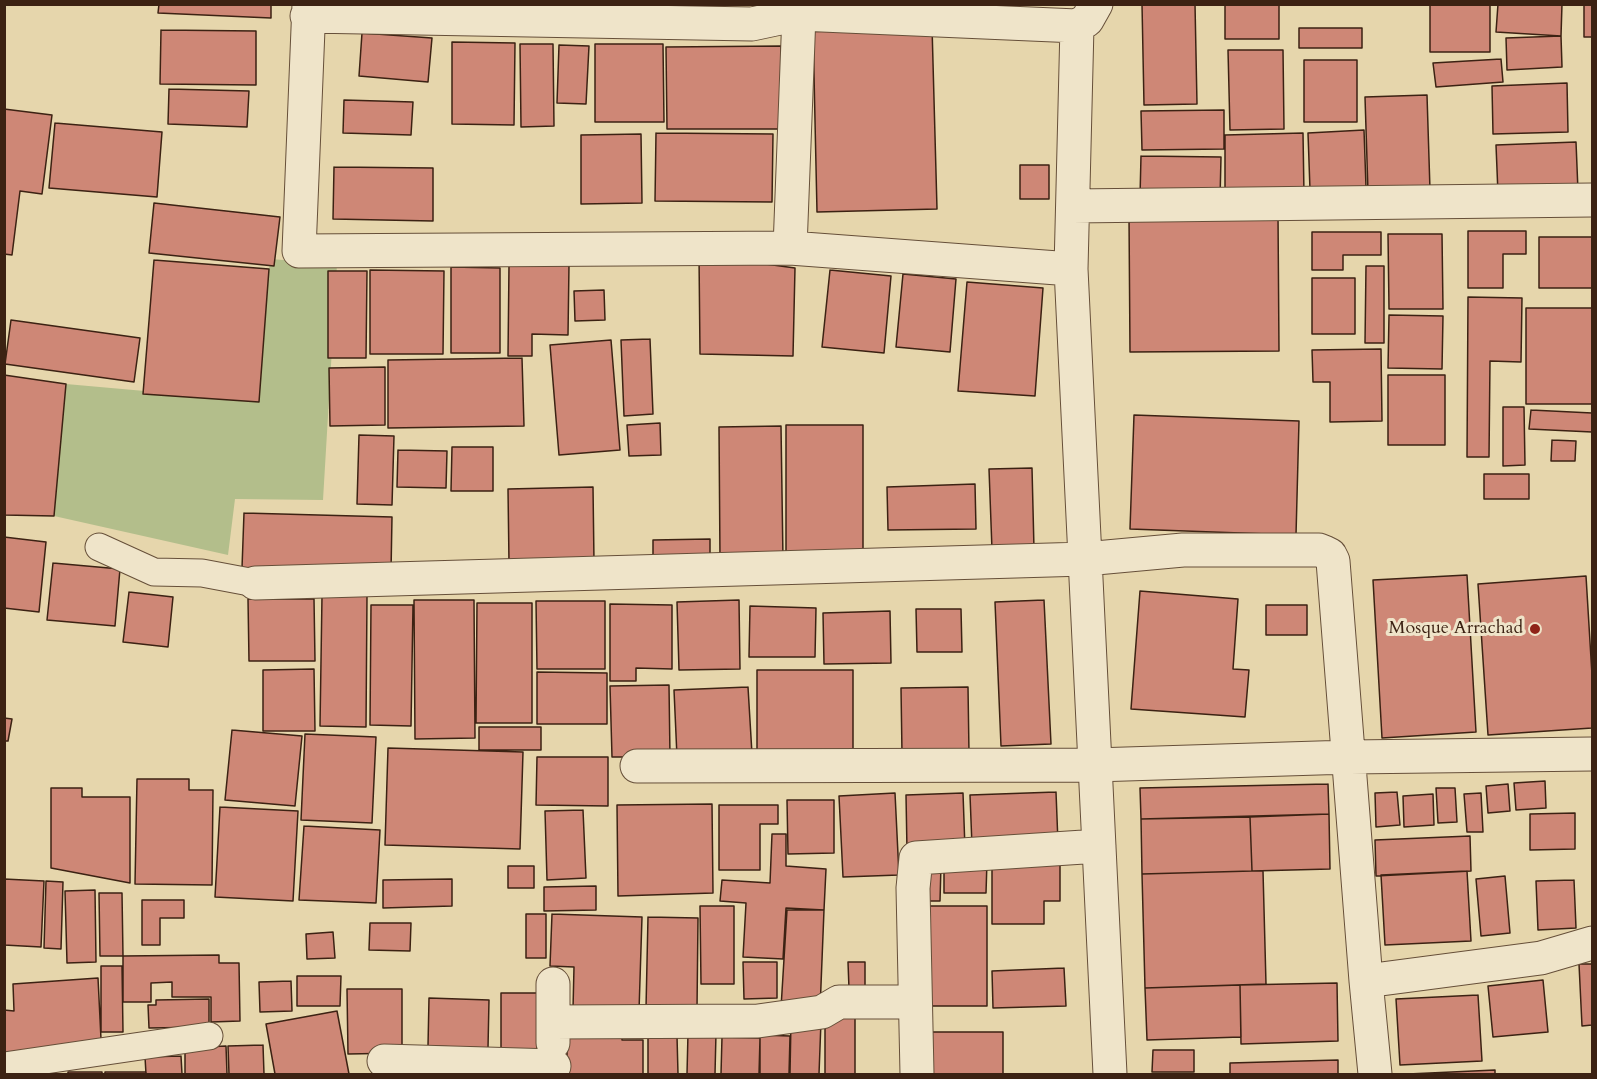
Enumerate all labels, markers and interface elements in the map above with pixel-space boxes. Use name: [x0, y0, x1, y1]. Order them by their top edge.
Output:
place label: Mosque Arrachad: [1389, 618, 1523, 640]
marker: Mosque Arrachad: [1528, 622, 1542, 636]

